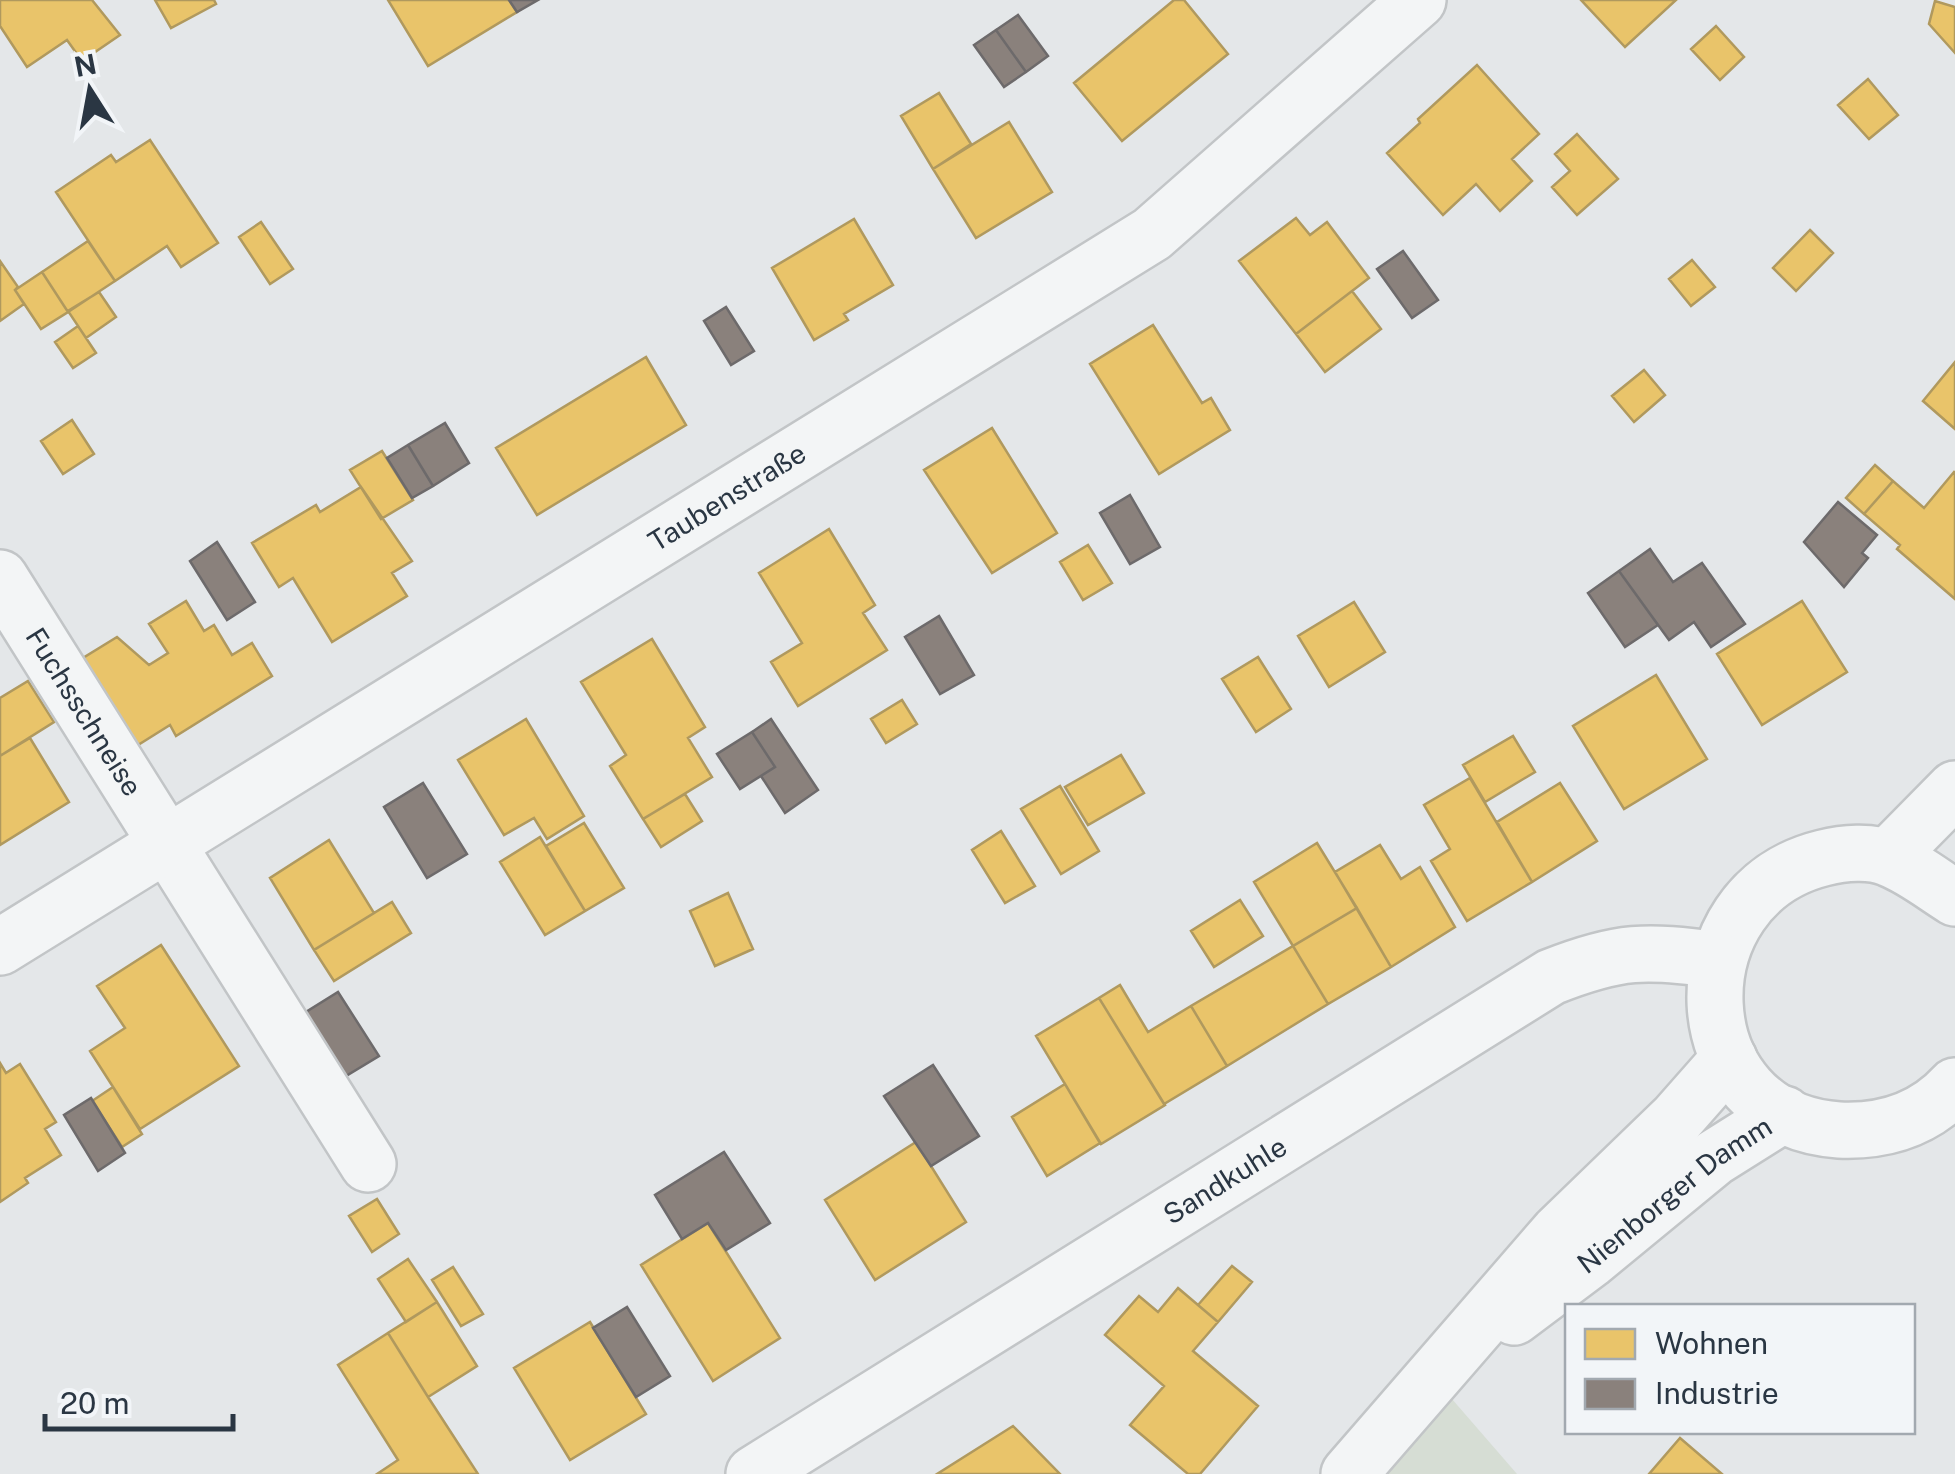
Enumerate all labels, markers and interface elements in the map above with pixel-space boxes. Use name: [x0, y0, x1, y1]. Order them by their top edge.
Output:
north arrow: [40, 40, 140, 140]
text: N: [71, 47, 99, 83]
street label: Taubenstraße: [642, 436, 811, 558]
street label: Fuchsschneise: [19, 621, 150, 802]
street label: Nienborger Damm: [1571, 1109, 1778, 1280]
street label: Sandkuhle: [1157, 1129, 1292, 1231]
legend: [1565, 1304, 1915, 1434]
text: Wohnen: [1655, 1325, 1768, 1361]
scale bar: [45, 1369, 232, 1431]
text: Industrie: [1655, 1375, 1779, 1411]
text: 20 m: [60, 1385, 129, 1421]

